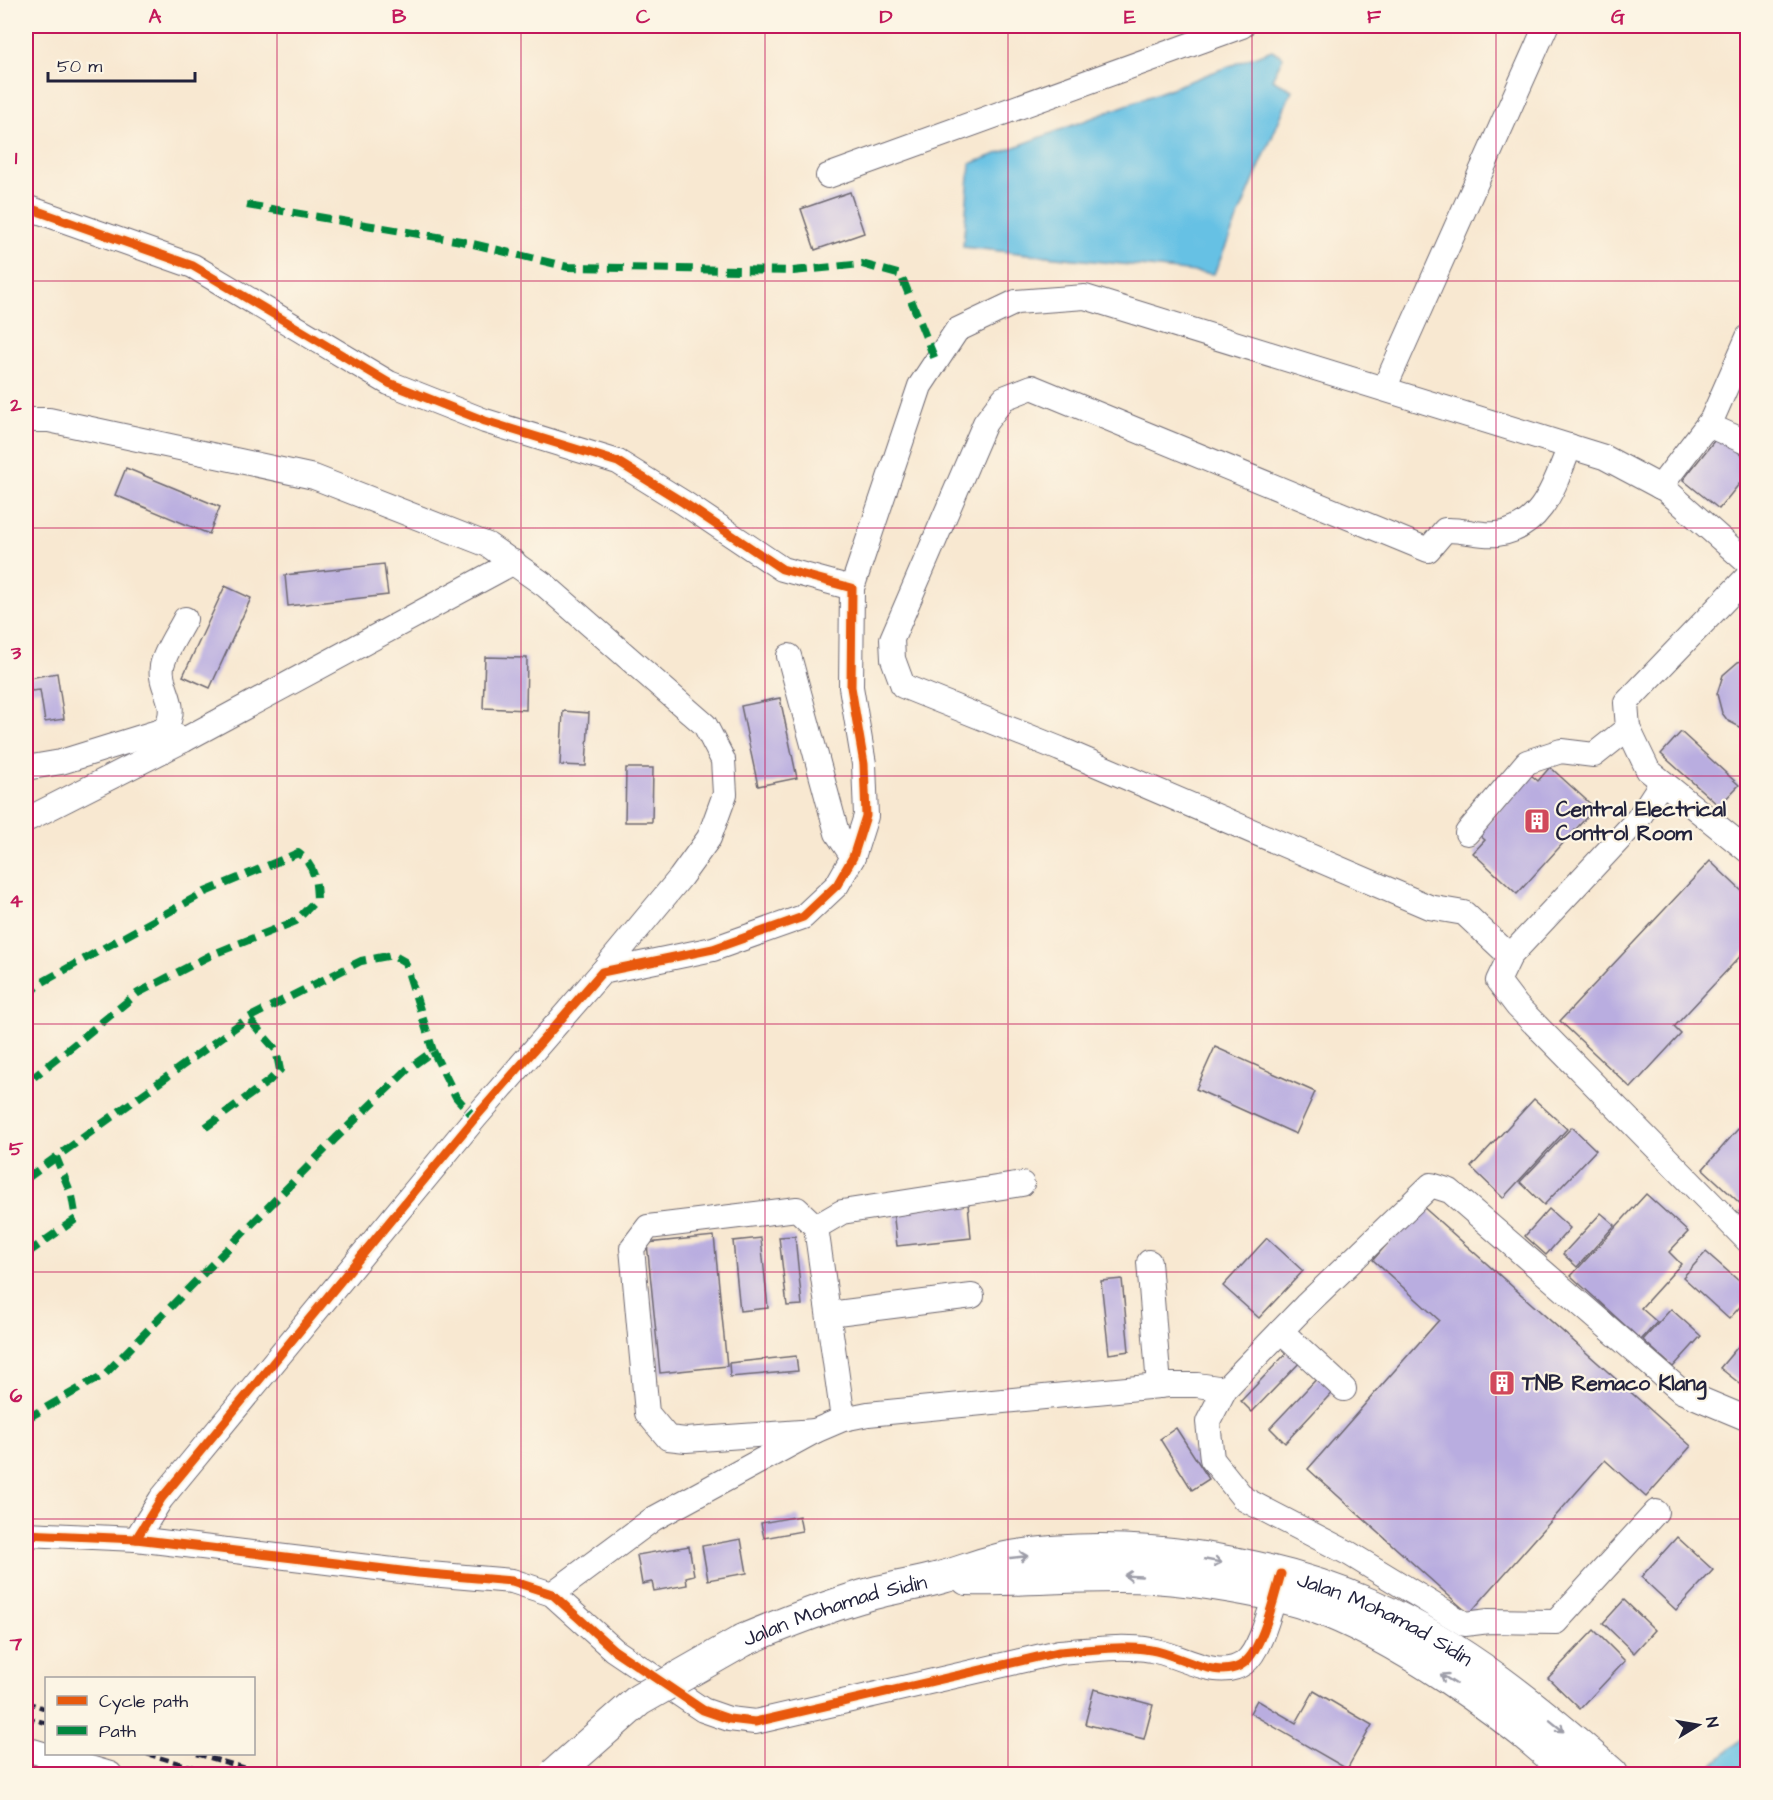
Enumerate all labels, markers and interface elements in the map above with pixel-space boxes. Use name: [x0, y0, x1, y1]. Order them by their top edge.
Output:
text: A: [149, 3, 162, 31]
text: B: [392, 3, 407, 31]
text: C: [636, 3, 651, 31]
text: D: [880, 3, 893, 31]
text: E: [1124, 3, 1136, 31]
text: F: [1367, 3, 1382, 31]
text: G: [1611, 3, 1625, 31]
scale bar: [48, 45, 195, 83]
text: 50 m: [57, 54, 102, 79]
text: 1: [15, 144, 18, 172]
text: 2: [9, 391, 22, 419]
text: 3: [10, 639, 22, 667]
place label: Central Electrical Control Room: [1556, 795, 1727, 848]
building icon: Central Electrical Control Room: [1522, 806, 1552, 836]
text: 4: [9, 887, 23, 915]
text: 5: [9, 1135, 24, 1163]
building icon: TNB Remaco Klang: [1487, 1368, 1517, 1398]
place label: TNB Remaco Klang: [1521, 1369, 1707, 1400]
text: 6: [10, 1382, 23, 1410]
one-way arrow: [1008, 1551, 1028, 1562]
one-way arrow: [1203, 1556, 1222, 1567]
street label: Jalan Mohamad Sidin: [1294, 1565, 1479, 1673]
street label: Jalan Mohamad Sidin: [738, 1567, 930, 1653]
one-way arrow: [1124, 1571, 1144, 1582]
text: 7: [9, 1630, 23, 1658]
one-way arrow: [1440, 1672, 1457, 1684]
legend: [45, 1677, 255, 1755]
text: Cycle path: [99, 1689, 188, 1715]
north arrow: [1668, 1695, 1728, 1755]
text: N: [1700, 1715, 1723, 1729]
text: Path: [99, 1719, 136, 1744]
one-way arrow: [1548, 1719, 1564, 1732]

